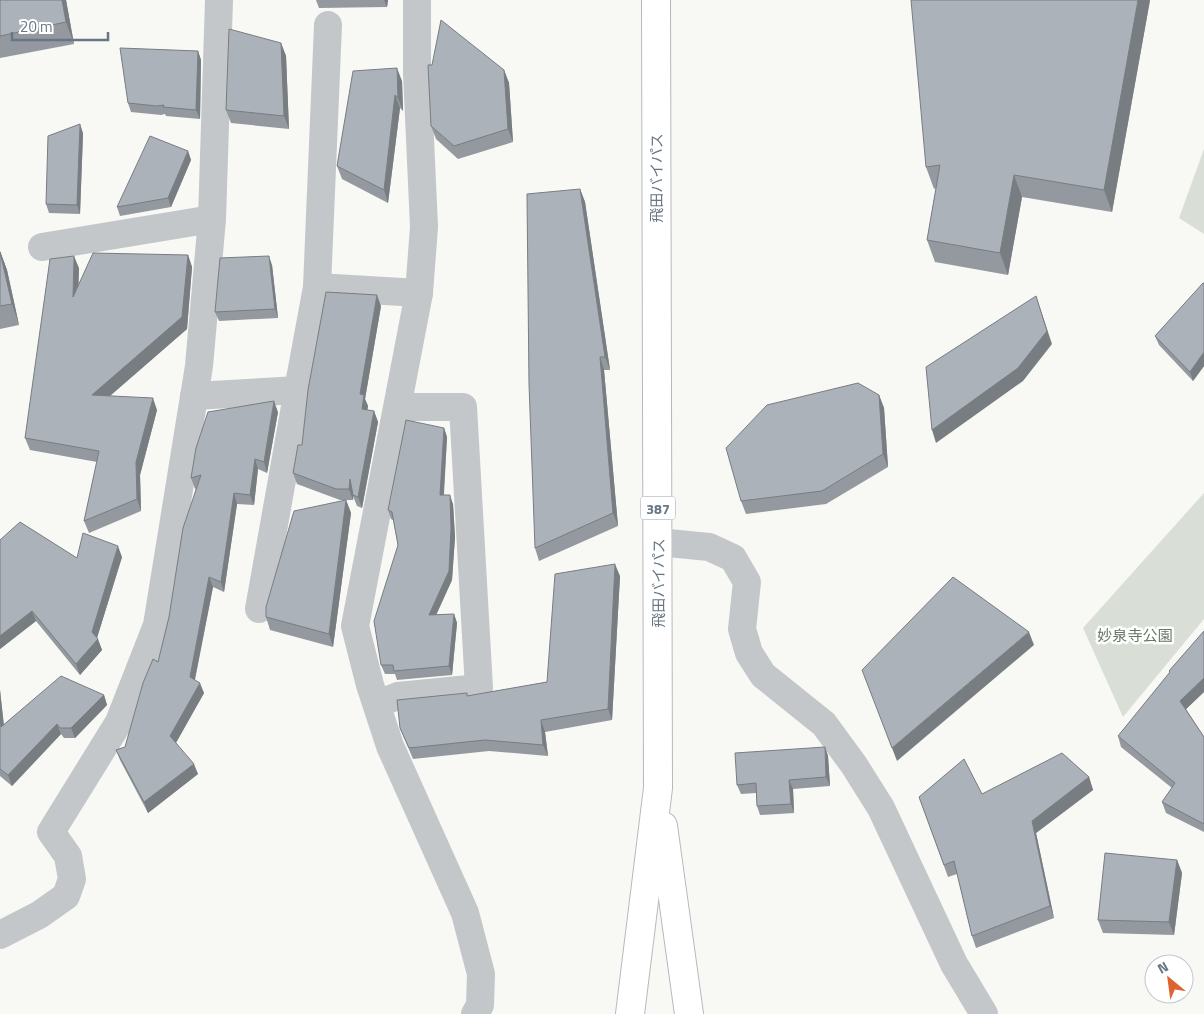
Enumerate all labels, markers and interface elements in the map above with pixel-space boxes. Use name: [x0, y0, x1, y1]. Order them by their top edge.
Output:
scale bar: [12, 10, 109, 42]
text: 20 m: [20, 15, 53, 38]
street label: 飛田バイパス: [645, 133, 668, 223]
road number: 387: [640, 496, 676, 520]
street label: 飛田バイパス: [647, 538, 670, 628]
park label: 妙泉寺公園: [1097, 624, 1173, 647]
north arrow: [1144, 954, 1194, 1004]
text: N: [1153, 956, 1172, 979]

